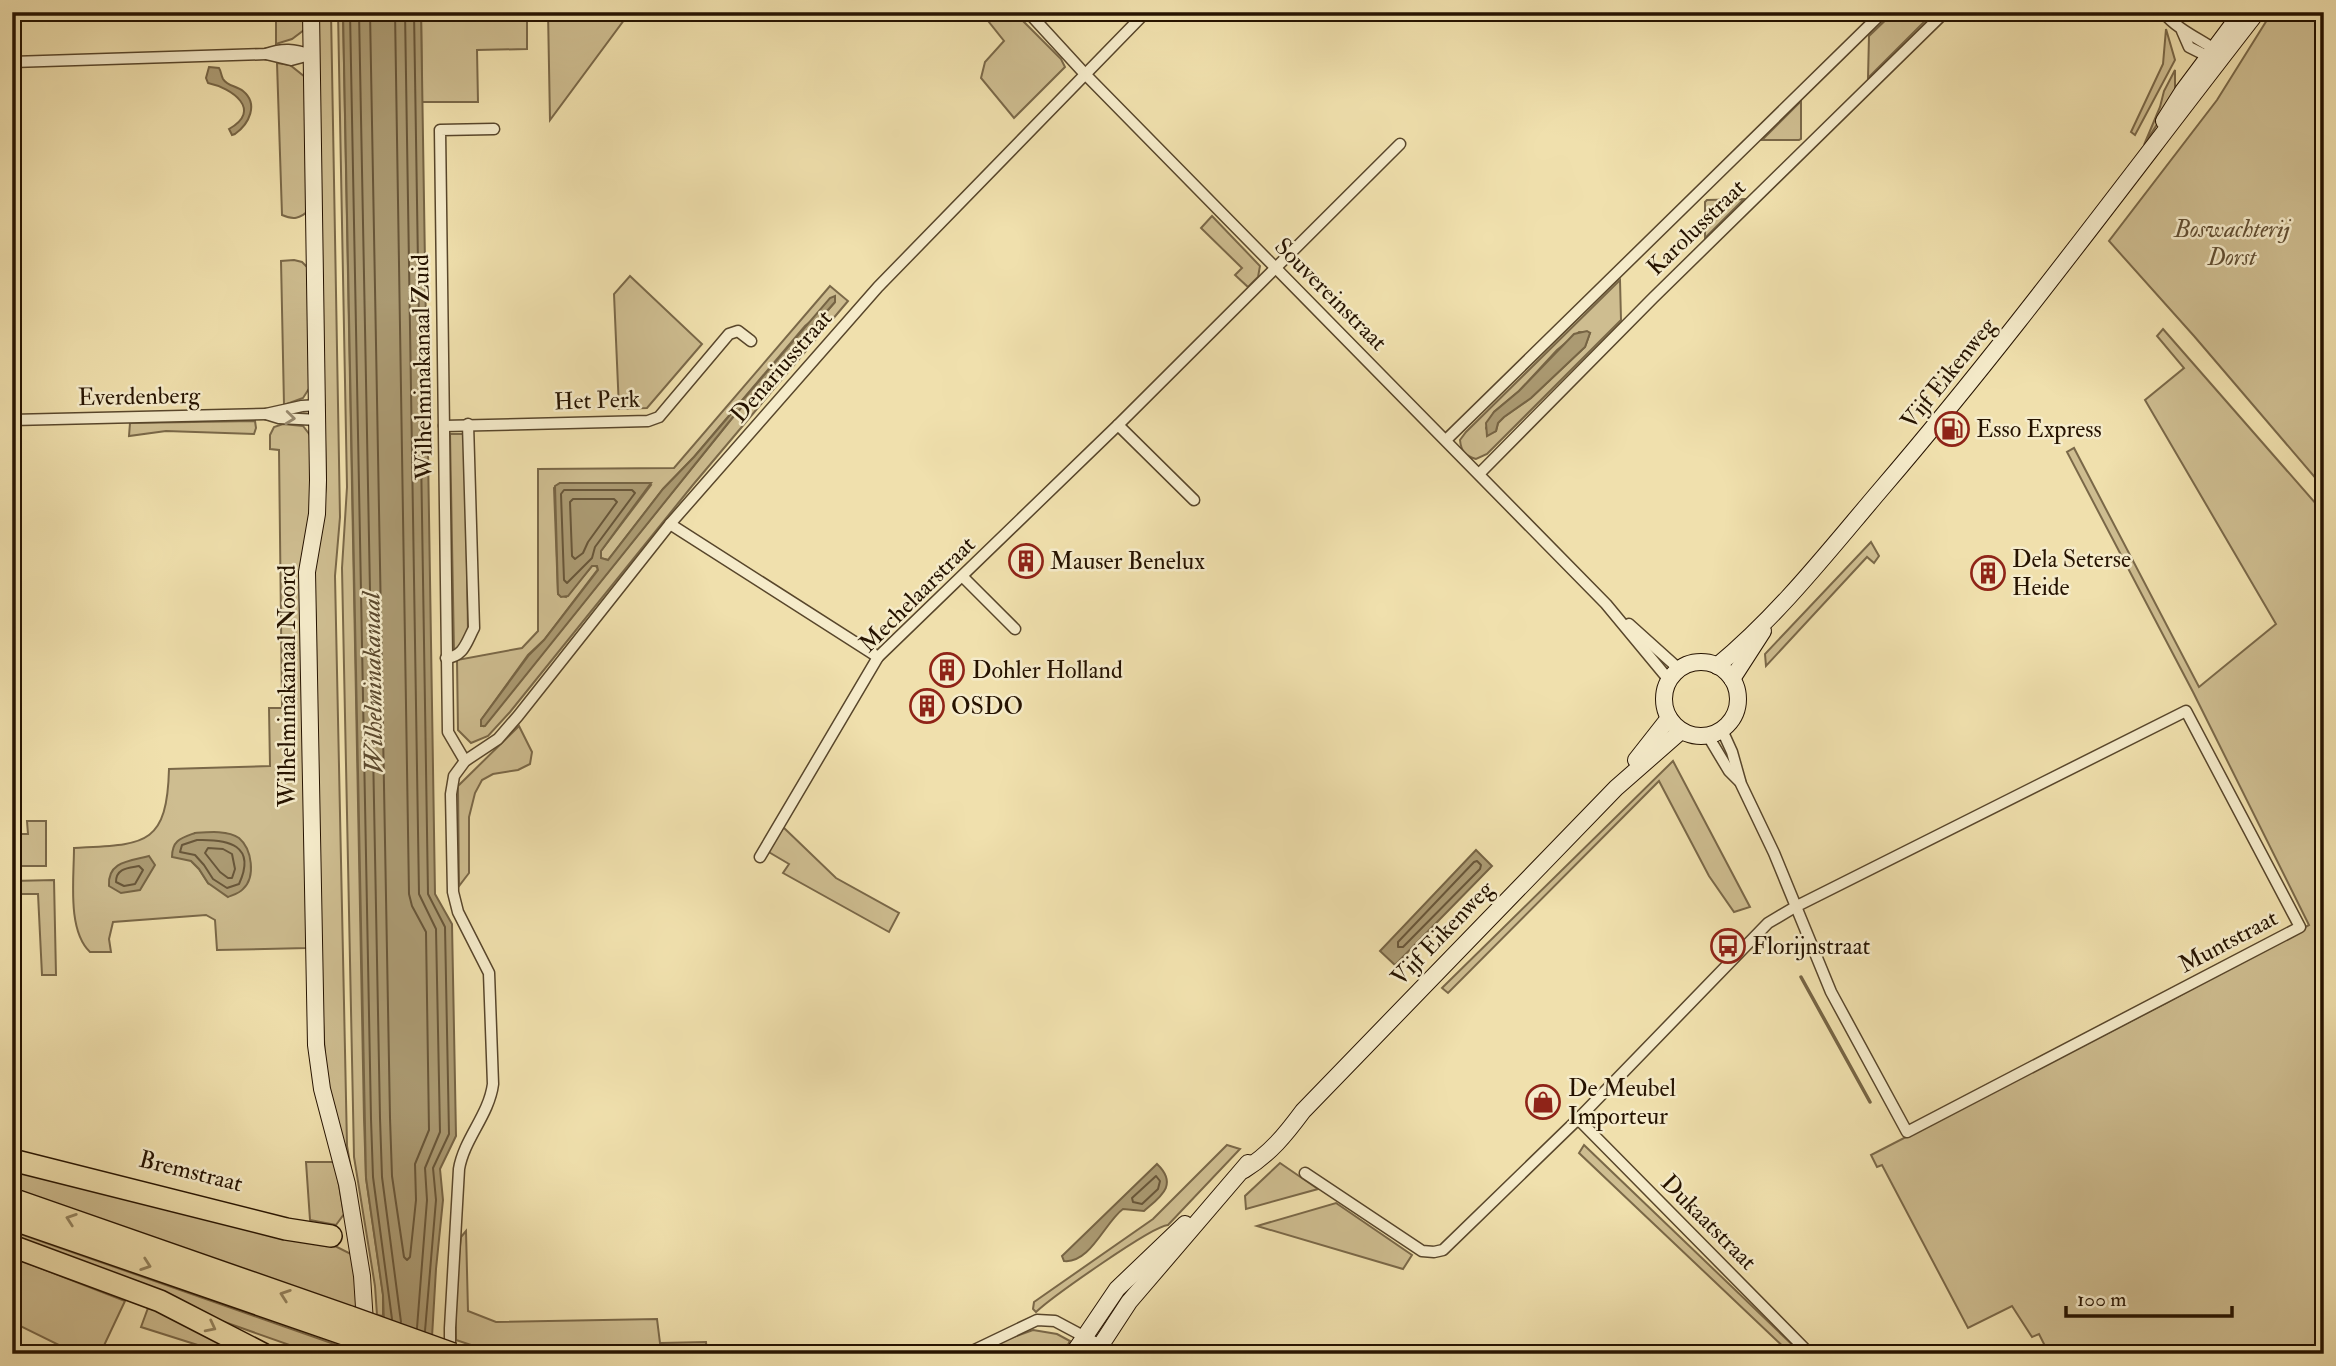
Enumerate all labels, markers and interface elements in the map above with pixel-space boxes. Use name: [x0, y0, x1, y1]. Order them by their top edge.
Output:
street label: Karolusstraat: [1640, 172, 1753, 282]
park label: Boswachterij Dorst: [2173, 214, 2292, 273]
street label: Souvereinstraat: [1267, 231, 1394, 358]
street label: Wilhelminakanaal Zuid: [405, 254, 440, 481]
street label: Denariusstraat: [724, 303, 839, 429]
street label: Vijf Eikenweg: [1894, 310, 2004, 436]
street label: Everdenberg: [78, 380, 202, 413]
street label: Het Perk: [553, 383, 641, 417]
fuel station icon: Esso Express: [1933, 410, 1971, 448]
one-way arrow: [284, 411, 296, 426]
place label: Esso Express: [1976, 414, 2102, 445]
street label: Mechelaarstraat: [852, 529, 982, 659]
building icon: Mauser Benelux: [1007, 542, 1045, 580]
place label: Dela Seterse Heide: [2012, 544, 2131, 603]
place label: Mauser Benelux: [1050, 546, 1205, 577]
building icon: Dela Seterse Heide: [1969, 554, 2007, 592]
street label: Wilhelminakanaal Noord: [272, 565, 303, 808]
water label: Wilhelminakanaal: [355, 590, 391, 774]
building icon: Dohler Holland: [928, 651, 966, 689]
place label: Dohler Holland: [972, 655, 1123, 686]
building icon: OSDO: [908, 687, 946, 725]
place label: OSDO: [951, 691, 1023, 722]
street label: Vijf Eikenweg: [1384, 873, 1501, 993]
street label: Muntstraat: [2173, 902, 2283, 980]
bus stop icon: Florijnstraat: [1709, 927, 1747, 965]
place label: Florijnstraat: [1752, 931, 1871, 962]
place label: De Meubel Importeur: [1568, 1073, 1676, 1132]
shop icon: De Meubel Importeur: [1524, 1083, 1562, 1121]
street label: Bremstraat: [136, 1144, 246, 1199]
street label: Dukaatstraat: [1654, 1168, 1763, 1277]
one-way arrow: [65, 1213, 77, 1227]
one-way arrow: [140, 1257, 152, 1271]
scale bar: [2066, 1275, 2233, 1319]
text: 100 m: [2077, 1286, 2127, 1313]
one-way arrow: [280, 1289, 292, 1303]
one-way arrow: [204, 1319, 216, 1333]

